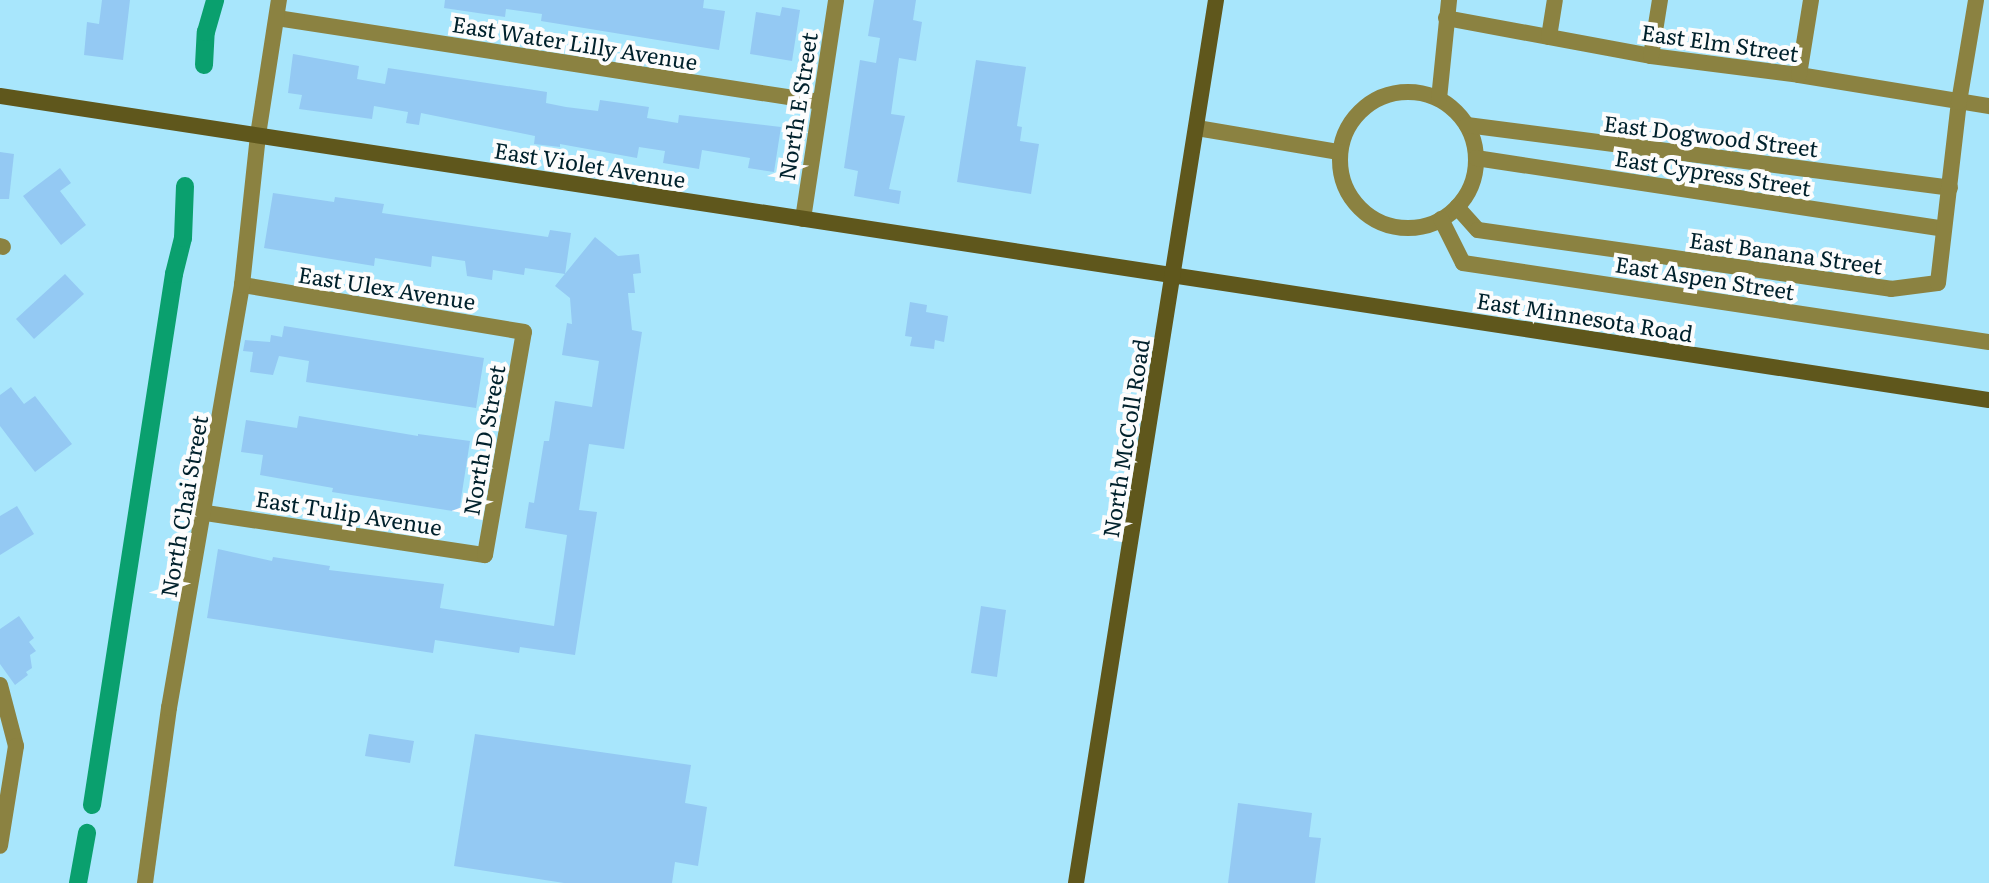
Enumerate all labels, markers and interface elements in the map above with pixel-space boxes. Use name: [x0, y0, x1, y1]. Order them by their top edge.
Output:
street label: East Water Lilly Avenue: [450, 10, 700, 74]
street label: East Elm Street: [1640, 18, 1800, 66]
street label: North E Street: [772, 30, 822, 182]
street label: East Dogwood Street: [1602, 109, 1820, 161]
street label: East Violet Avenue: [493, 136, 687, 192]
street label: East Cypress Street: [1613, 143, 1813, 201]
street label: East Banana Street: [1688, 225, 1884, 279]
street label: East Aspen Street: [1613, 250, 1797, 304]
street label: East Ulex Avenue: [296, 260, 478, 314]
street label: East Minnesota Road: [1475, 286, 1695, 346]
street label: North McColl Road: [1096, 337, 1154, 539]
street label: North D Street: [457, 363, 509, 517]
street label: North Chai Street: [154, 413, 212, 599]
street label: East Tulip Avenue: [254, 484, 444, 540]

